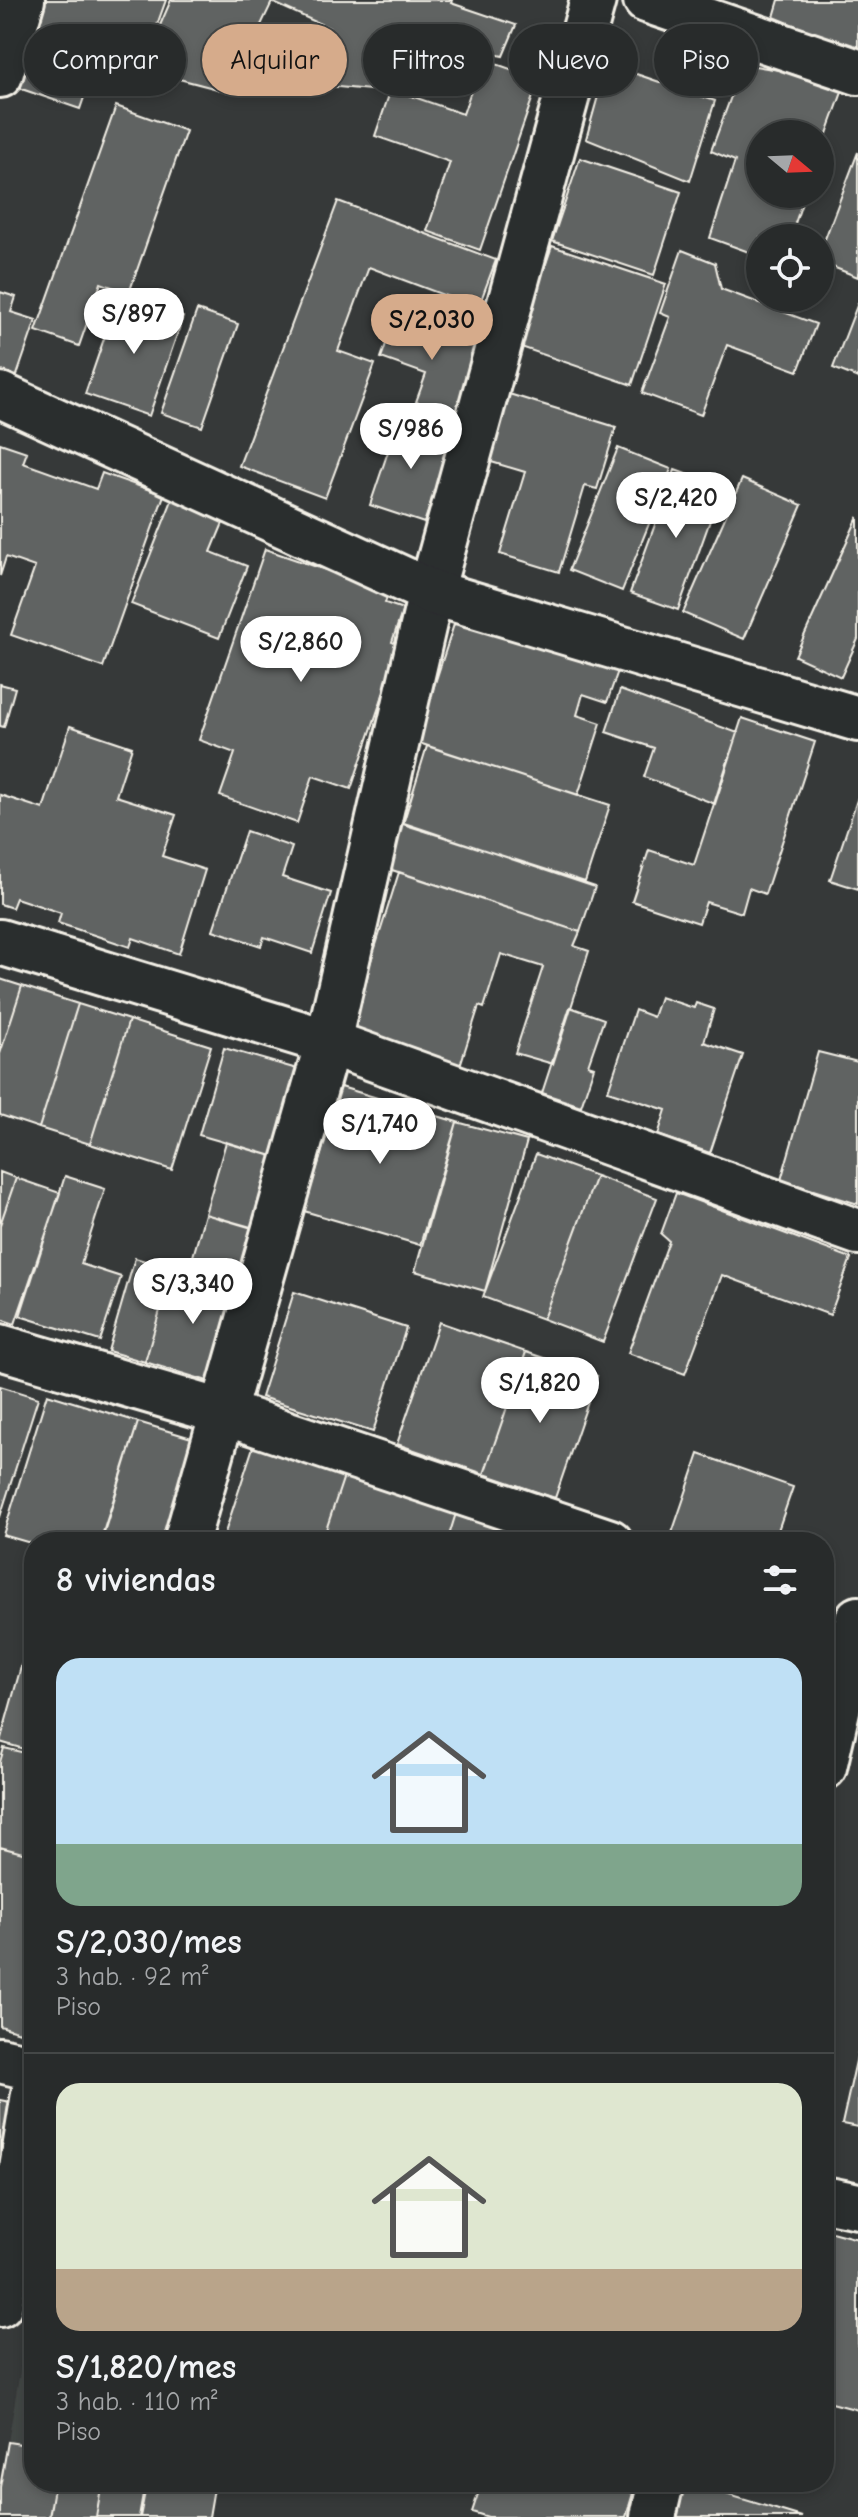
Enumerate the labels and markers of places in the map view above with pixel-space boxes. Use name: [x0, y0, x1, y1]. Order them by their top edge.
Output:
pin: S/897: [78, 288, 190, 356]
pin: S/2,030: [358, 294, 506, 362]
pin: S/986: [355, 403, 467, 471]
pin: S/2,420: [602, 472, 750, 540]
pin: S/2,860: [227, 616, 375, 684]
pin: S/1,740: [306, 1098, 454, 1166]
pin: S/3,340: [119, 1258, 267, 1326]
pin: S/1,820: [466, 1357, 614, 1425]

